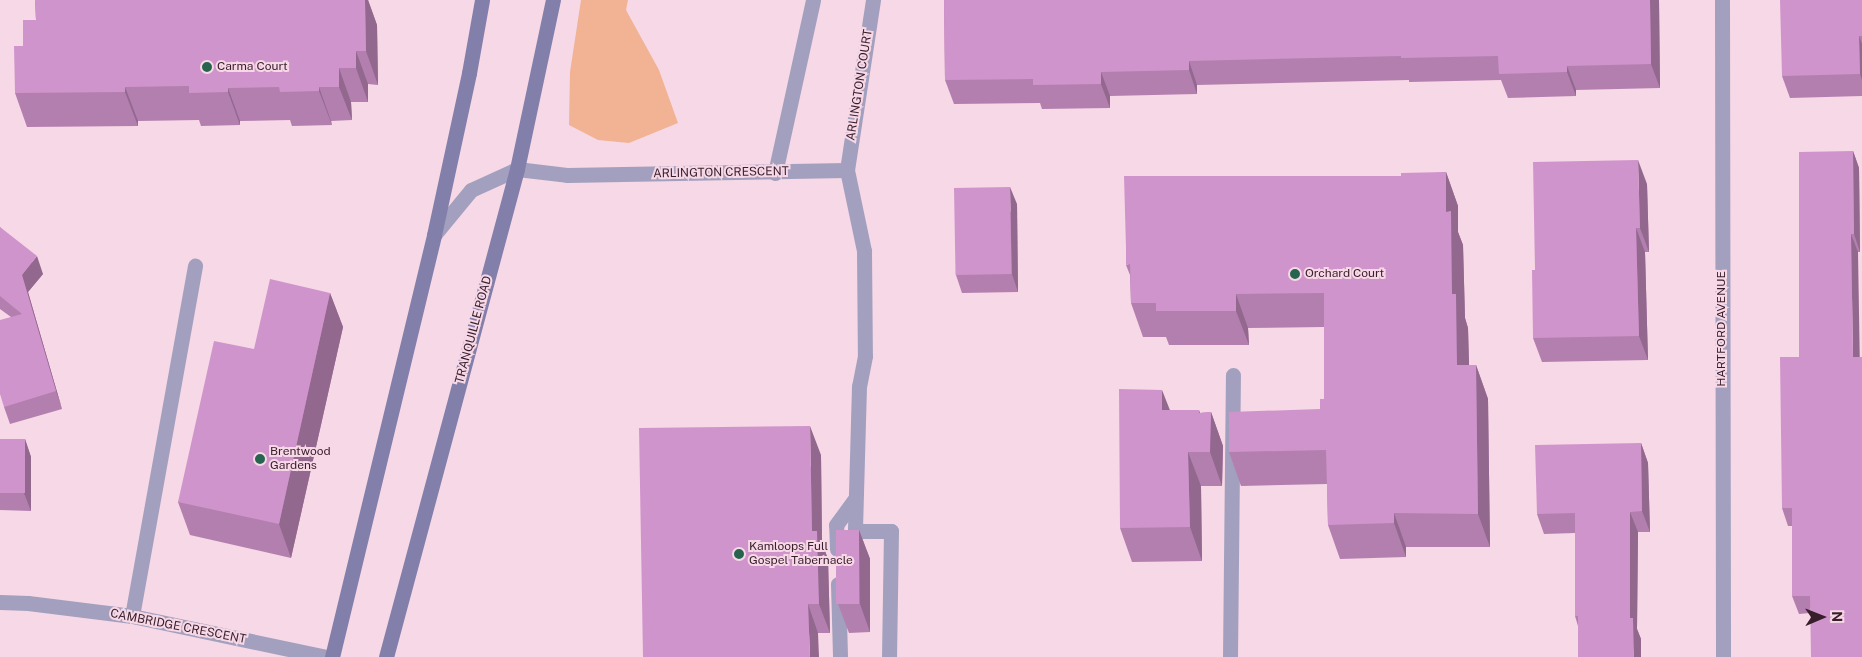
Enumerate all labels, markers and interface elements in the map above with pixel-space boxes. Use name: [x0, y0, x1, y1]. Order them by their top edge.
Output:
street label: ARLINGTON COURT: [844, 28, 876, 142]
place label: Carma Court: [217, 60, 288, 74]
marker: Carma Court: [201, 61, 213, 73]
street label: ARLINGTON CRESCENT: [653, 165, 789, 181]
place label: Orchard Court: [1305, 267, 1384, 281]
marker: Orchard Court: [1289, 268, 1301, 280]
street label: HARTFORD AVENUE: [1715, 271, 1729, 387]
street label: TRANQUILLE ROAD: [453, 275, 495, 385]
place label: Brentwood Gardens: [270, 445, 331, 473]
marker: Brentwood Gardens: [254, 453, 266, 465]
place label: Kamloops Full Gospel Tabernacle: [749, 540, 853, 568]
marker: Kamloops Full Gospel Tabernacle: [733, 548, 745, 560]
north arrow: [1797, 592, 1847, 642]
street label: CAMBRIDGE CRESCENT: [109, 607, 247, 647]
text: N: [1829, 611, 1845, 622]

